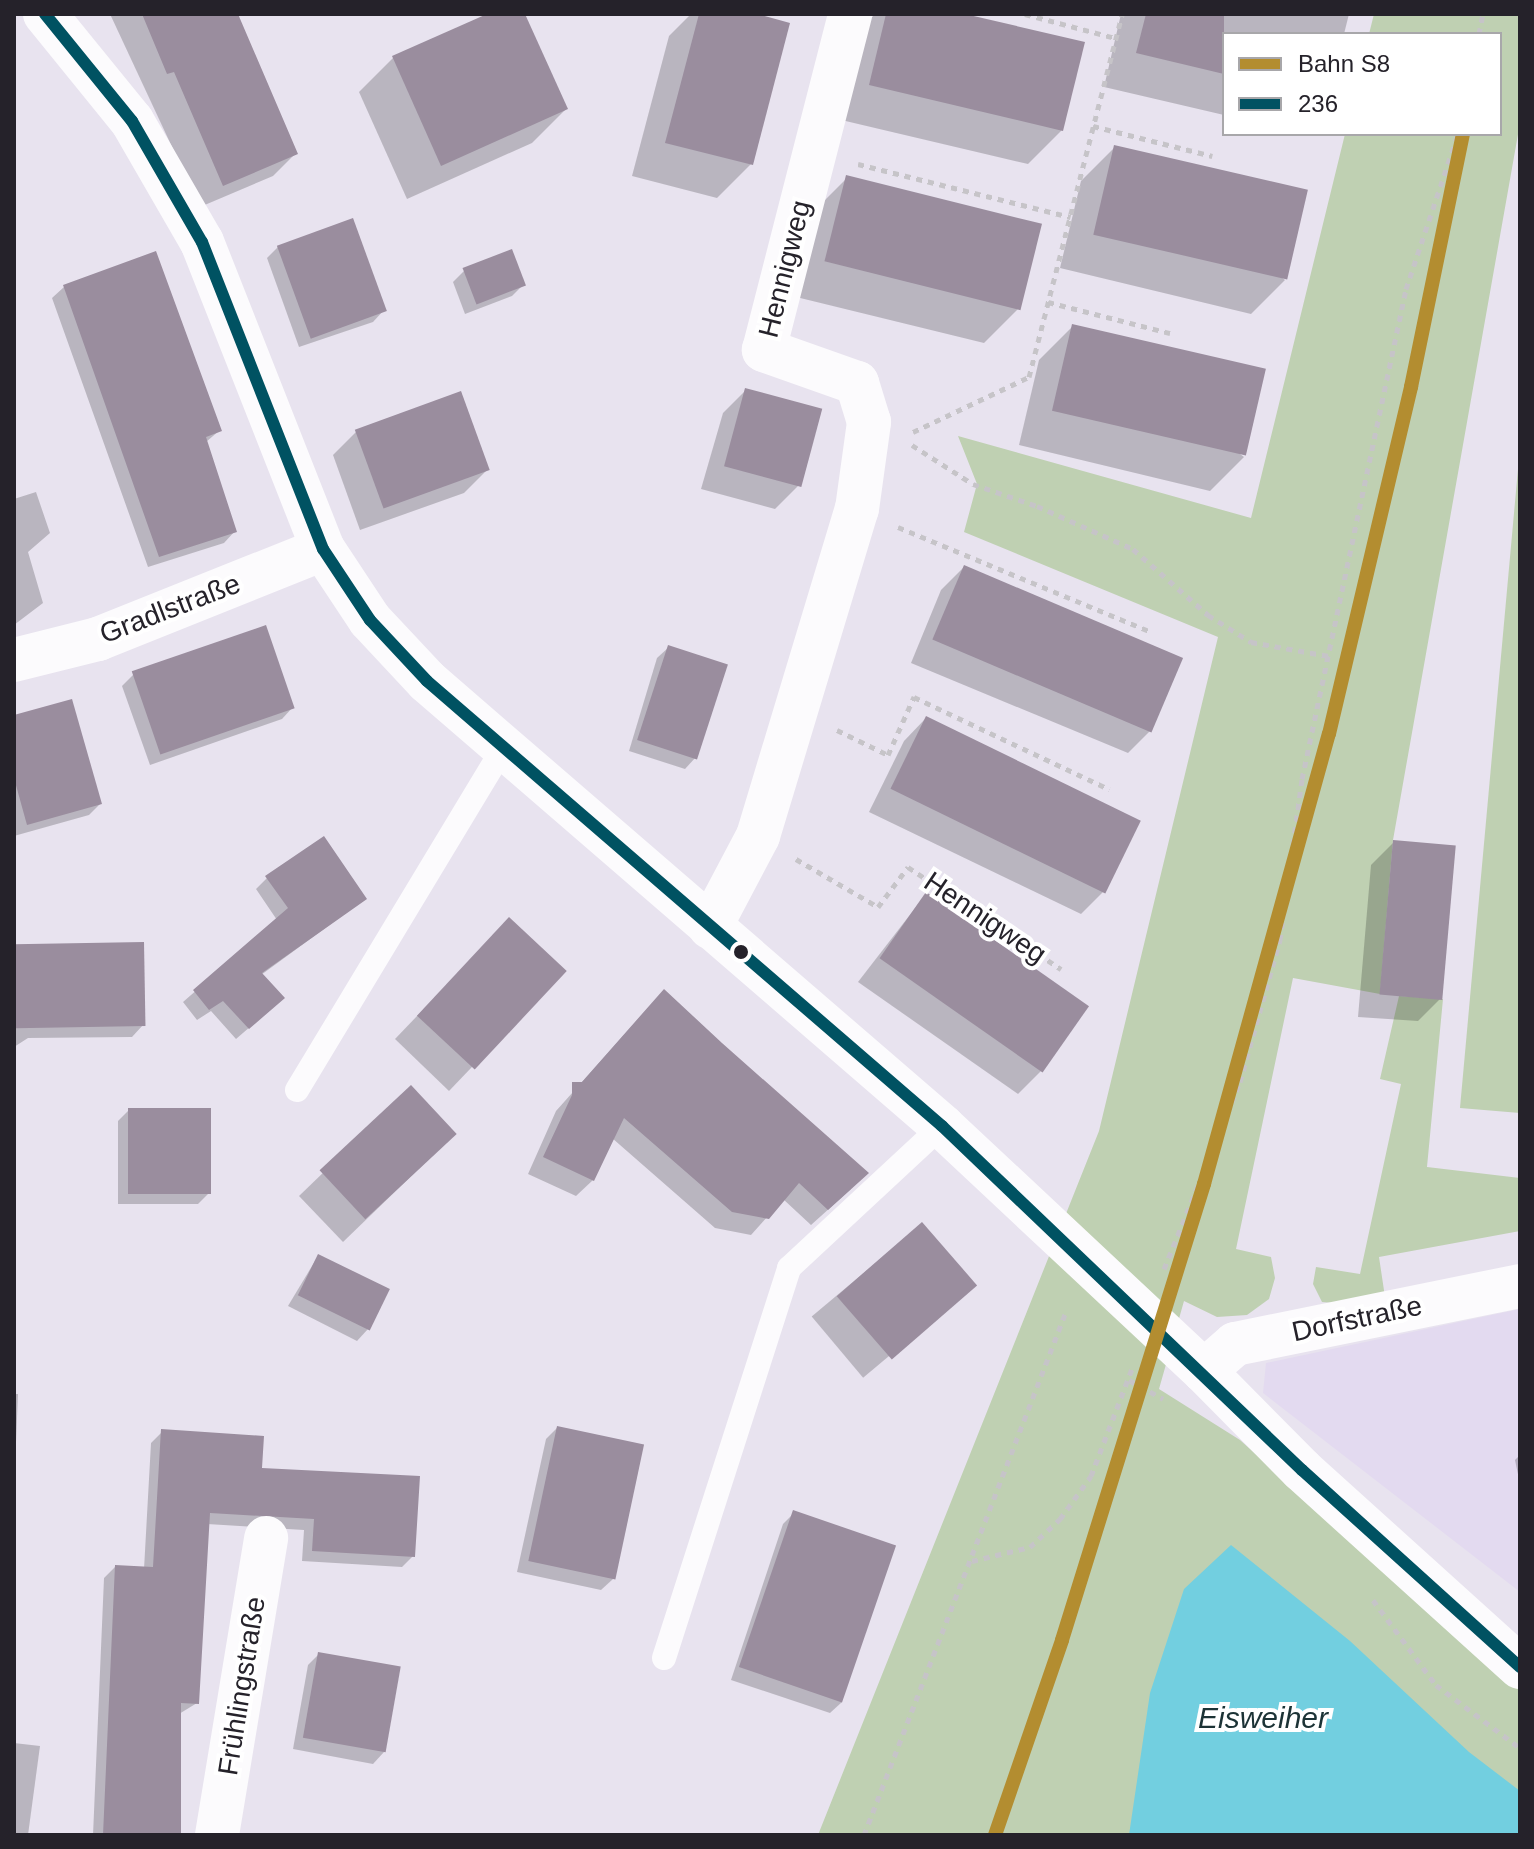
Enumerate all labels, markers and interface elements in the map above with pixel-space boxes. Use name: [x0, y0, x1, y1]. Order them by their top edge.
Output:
legend: [1222, 32, 1502, 136]
text: Bahn S8: [1298, 50, 1390, 77]
text: 236: [1298, 90, 1338, 117]
street label: Hennigweg: [752, 197, 818, 341]
street label: Gradlstraße: [95, 567, 245, 651]
street label: Hennigweg: [918, 865, 1052, 971]
unlabelled marker: [733, 944, 749, 960]
street label: Dorfstraße: [1289, 1289, 1425, 1349]
street label: Frühlingstraße: [211, 1594, 273, 1778]
water label: Eisweiher: [1198, 1700, 1328, 1736]

